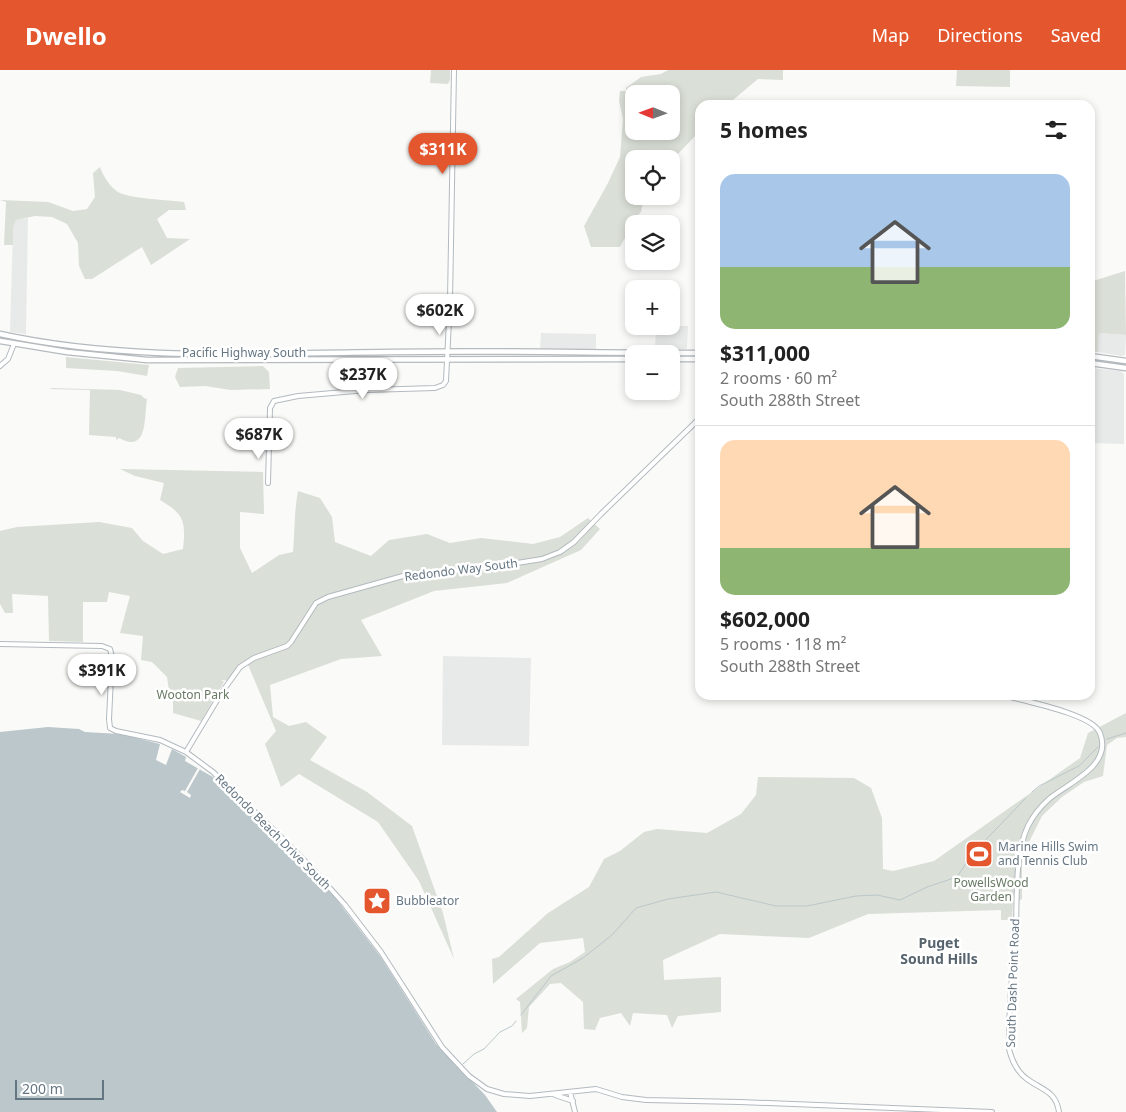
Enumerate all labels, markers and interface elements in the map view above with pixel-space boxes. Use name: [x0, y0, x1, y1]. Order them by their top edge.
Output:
text: Dwello: [25, 19, 107, 52]
text: Map: [872, 23, 909, 47]
text: Directions: [937, 23, 1023, 47]
text: Saved: [1051, 23, 1101, 47]
north arrow: [625, 85, 680, 140]
map controls: [625, 85, 680, 400]
text: 5 homes: [720, 116, 808, 144]
icon: filters: [1042, 116, 1070, 144]
pin: $311K: [408, 132, 478, 175]
text: $311K: [419, 138, 467, 160]
button: locate: [625, 150, 680, 205]
icon: home: [850, 207, 940, 297]
button: layers: [625, 215, 680, 270]
button: +: [625, 280, 680, 335]
pin: $602K: [405, 294, 475, 336]
text: $602K: [416, 299, 464, 321]
text: $311,000: [720, 339, 810, 367]
street label: Pacific Highway South: [182, 344, 306, 361]
button: −: [625, 345, 680, 400]
pin: $237K: [328, 358, 398, 400]
text: $237K: [339, 363, 387, 385]
text: 2 rooms · 60 m²: [720, 367, 837, 389]
text: South 288th Street: [720, 389, 860, 411]
pin: $687K: [224, 418, 294, 460]
text: $687K: [235, 423, 283, 445]
icon: home: [850, 472, 940, 562]
street label: Redondo Way South: [403, 554, 519, 585]
text: $602,000: [720, 605, 810, 633]
text: 5 rooms · 118 m²: [720, 633, 846, 655]
pin: $391K: [67, 654, 137, 696]
text: South 288th Street: [720, 655, 860, 677]
text: $391K: [78, 659, 126, 681]
park label: Wooton Park: [157, 686, 230, 703]
street label: Redondo Beach Drive South: [212, 770, 335, 893]
place label: Marine Hills Swim and Tennis Club: [998, 838, 1098, 869]
sports icon: Marine Hills Swim and Tennis Club: [964, 839, 994, 869]
park label: PowellsWood Garden: [953, 874, 1029, 905]
place icon: Bubbleator: [362, 886, 392, 916]
place label: Bubbleator: [396, 892, 459, 909]
street label: South Dash Point Road: [1002, 918, 1023, 1048]
district label: Puget Sound Hills: [900, 933, 978, 968]
scale bar: [15, 1077, 104, 1100]
text: 200 m: [22, 1079, 63, 1098]

